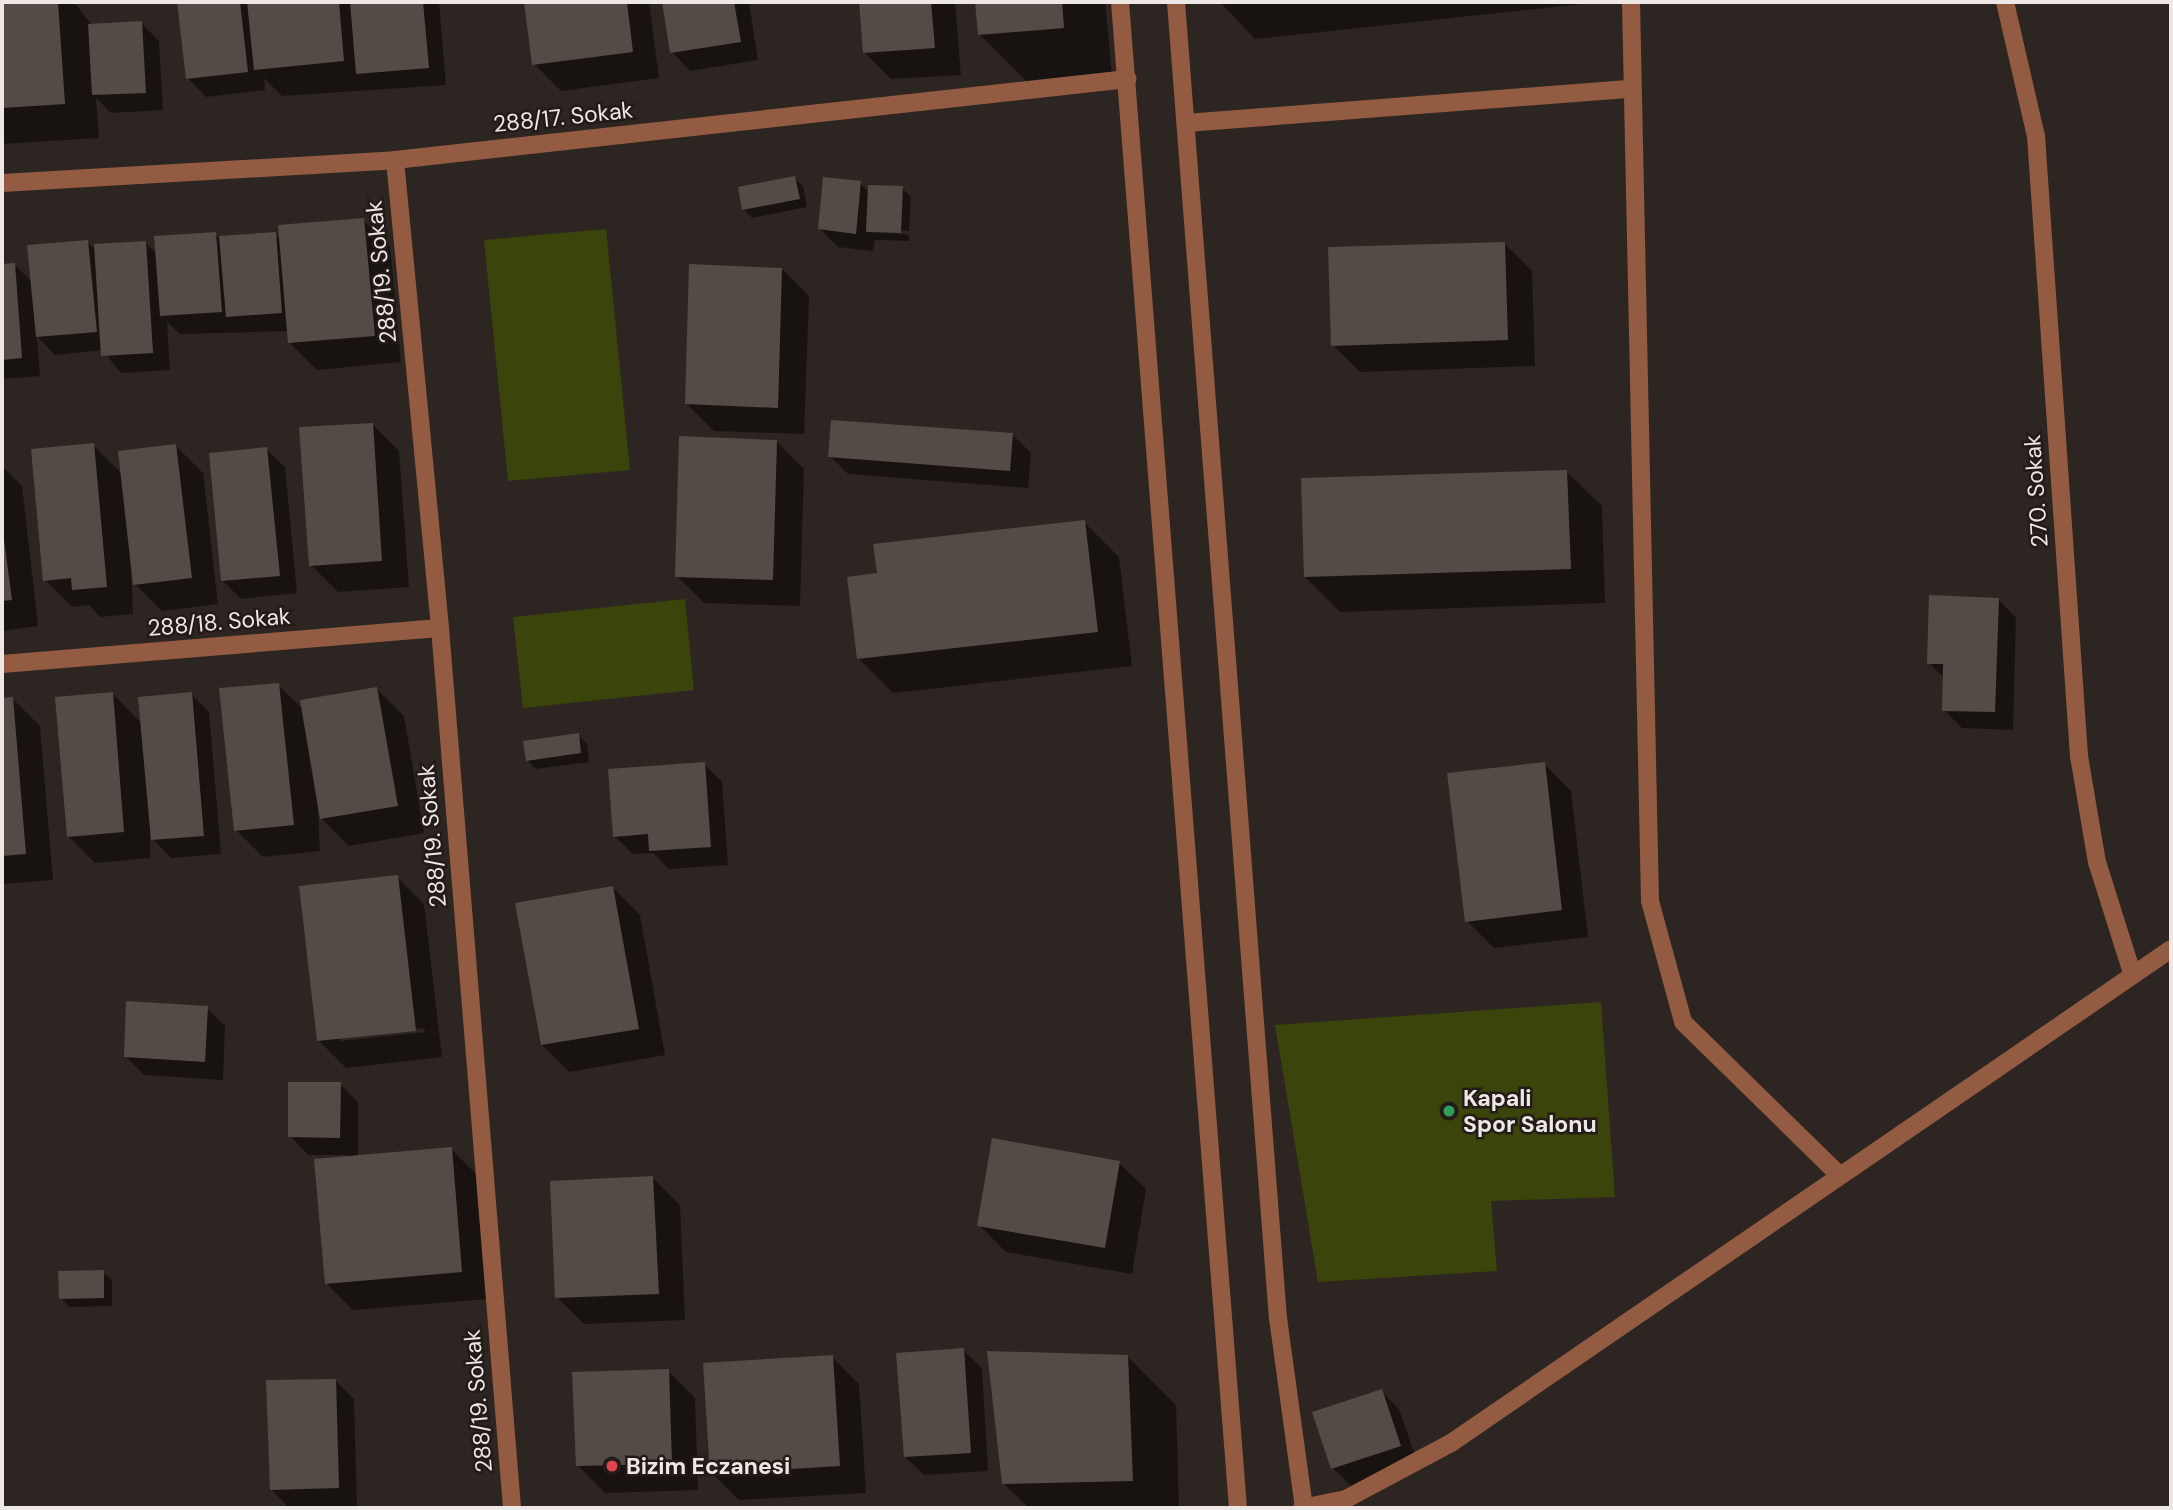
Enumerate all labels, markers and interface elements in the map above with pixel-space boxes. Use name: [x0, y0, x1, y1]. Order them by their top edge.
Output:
street label: 288/17. Sokak: [492, 96, 634, 138]
street label: 288/19. Sokak: [360, 199, 402, 345]
street label: 270. Sokak: [2018, 434, 2054, 548]
street label: 288/18. Sokak: [146, 602, 292, 642]
street label: 288/19. Sokak: [412, 763, 452, 909]
place label: Kapali Spor Salonu: [1463, 1084, 1597, 1138]
marker: Kapali Spor Salonu: [1441, 1103, 1457, 1119]
street label: 288/19. Sokak: [458, 1328, 498, 1474]
place label: Bizim Eczanesi: [626, 1452, 790, 1480]
marker: Bizim Eczanesi: [604, 1458, 620, 1474]

